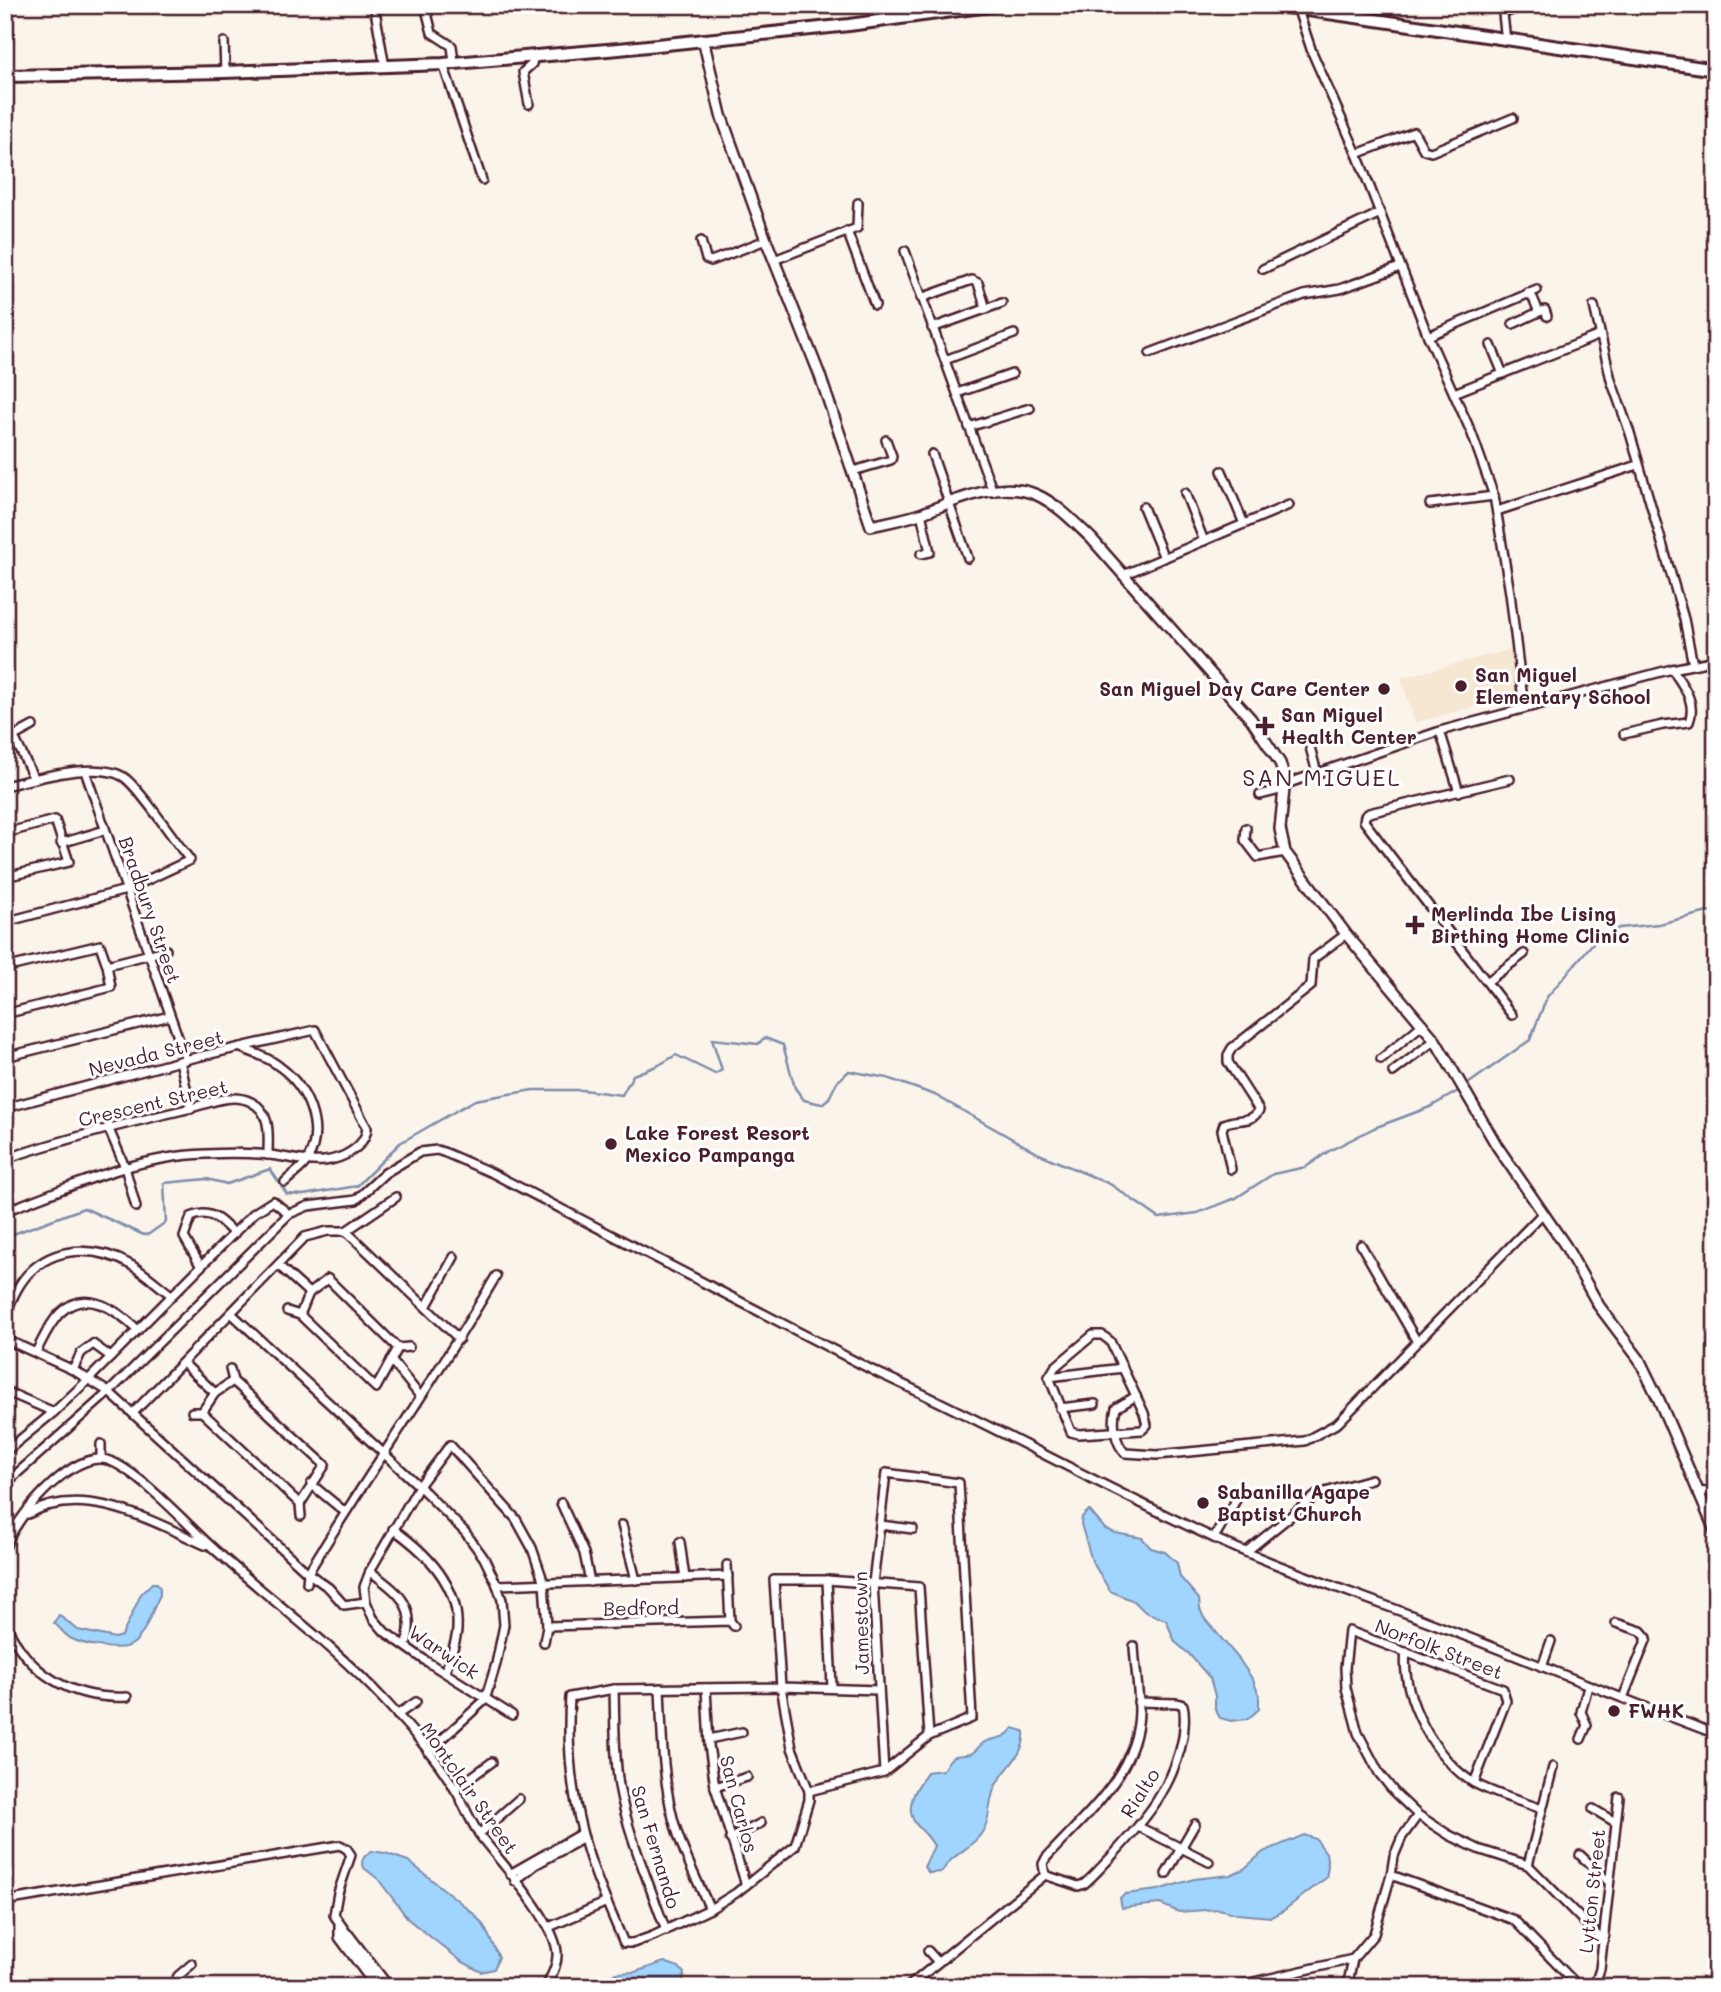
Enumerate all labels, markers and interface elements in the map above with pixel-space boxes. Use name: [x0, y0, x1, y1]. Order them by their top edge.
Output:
place label: San Miguel Elementary School: [1475, 662, 1651, 709]
place label: San Miguel Day Care Center: [1099, 676, 1370, 701]
marker: San Miguel Elementary School: [1453, 678, 1469, 694]
marker: San Miguel Day Care Center: [1376, 681, 1392, 697]
place label: San Miguel Health Center: [1281, 702, 1417, 749]
marker: San Miguel Health Center: [1255, 716, 1275, 736]
district label: SAN MIGUEL: [1242, 762, 1402, 792]
street label: Bradbury Street: [114, 833, 187, 987]
place label: Merlinda Ibe Lising Birthing Home Clinic: [1431, 901, 1630, 948]
marker: Merlinda Ibe Lising Birthing Home Clinic: [1405, 915, 1425, 935]
street label: Nevada Street: [86, 1024, 226, 1081]
street label: Crescent Street: [76, 1073, 230, 1132]
place label: Lake Forest Resort Mexico Pampanga: [625, 1120, 810, 1167]
marker: Lake Forest Resort Mexico Pampanga: [603, 1136, 619, 1152]
place label: Sabanilla Agape Baptist Church: [1217, 1479, 1370, 1526]
marker: Sabanilla Agape Baptist Church: [1195, 1495, 1211, 1511]
street label: Jamestown: [847, 1571, 874, 1675]
street label: Bedford: [603, 1594, 679, 1621]
street label: Norfolk Street: [1372, 1613, 1507, 1684]
street label: Warwick: [404, 1619, 484, 1684]
place label: FWHK: [1628, 1698, 1684, 1723]
marker: FWHK: [1606, 1703, 1622, 1719]
street label: Montclair Street: [415, 1717, 524, 1858]
street label: San Carlos: [715, 1753, 764, 1855]
street label: Rialto: [1114, 1763, 1165, 1822]
street label: San Fernando: [626, 1782, 687, 1911]
street label: Lytton Street: [1573, 1827, 1610, 1954]

